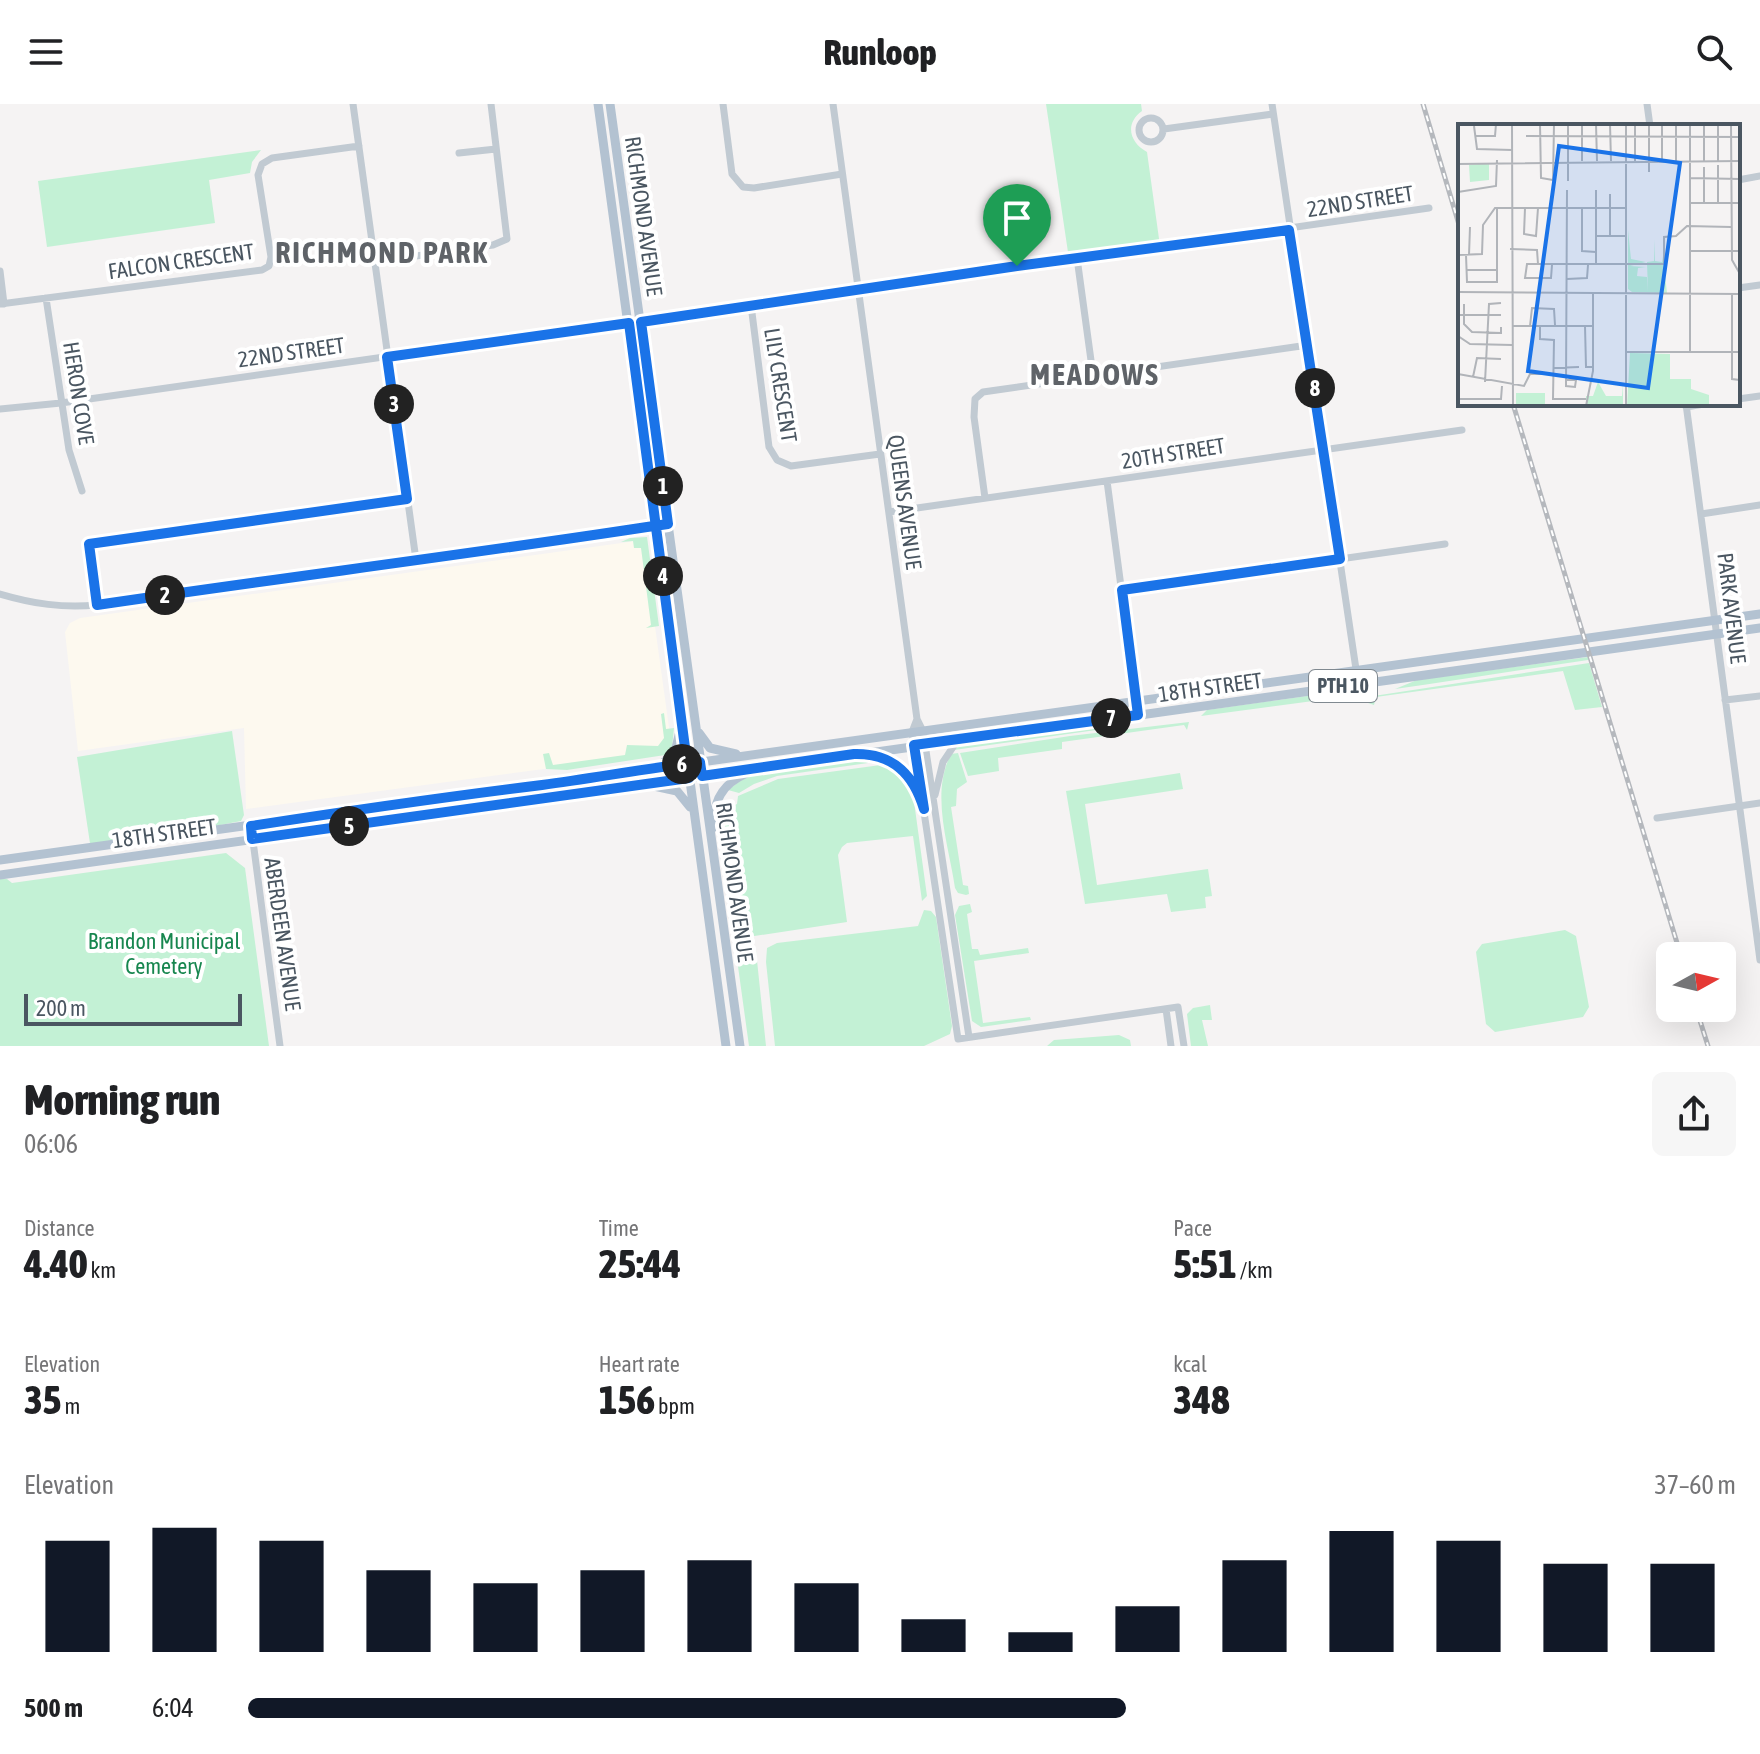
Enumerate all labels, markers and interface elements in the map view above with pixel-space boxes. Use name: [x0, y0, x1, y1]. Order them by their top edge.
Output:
icon: menu: [24, 30, 68, 74]
icon: search: [1692, 30, 1736, 74]
text: Runloop: [824, 31, 936, 73]
inset map: [1458, 124, 1740, 406]
street label: RICHMOND AVENUE: [620, 134, 668, 298]
street label: 22ND STREET: [1305, 180, 1415, 222]
pin: [983, 184, 1051, 266]
icon: arrive: [995, 196, 1039, 240]
district label: RICHMOND PARK: [275, 235, 489, 269]
street label: FALCON CRESCENT: [106, 238, 256, 284]
street label: LILY CRESCENT: [759, 326, 803, 444]
street label: 22ND STREET: [236, 332, 346, 372]
street label: HERON COVE: [58, 340, 100, 447]
district label: MEADOWS: [1030, 357, 1160, 391]
pin: 8: [1295, 368, 1335, 408]
text: 8: [1310, 375, 1320, 401]
pin: 3: [374, 384, 414, 424]
text: 3: [389, 391, 399, 417]
street label: 20TH STREET: [1119, 432, 1227, 474]
street label: QUEENS AVENUE: [883, 433, 927, 572]
pin: 1: [643, 466, 683, 506]
text: 1: [658, 473, 668, 499]
street label: PARK AVENUE: [1712, 551, 1752, 665]
pin: 4: [643, 556, 683, 596]
text: 4: [658, 563, 668, 589]
pin: 2: [145, 575, 185, 615]
text: 2: [160, 582, 170, 608]
street label: 18TH STREET: [1156, 667, 1264, 707]
road number: PTH 10: [1309, 670, 1377, 702]
pin: 7: [1091, 698, 1131, 738]
text: 7: [1106, 705, 1116, 731]
pin: 6: [662, 744, 702, 784]
text: 6: [677, 751, 687, 777]
street label: RICHMOND AVENUE: [711, 800, 759, 964]
pin: 5: [329, 806, 369, 846]
street label: 18TH STREET: [110, 813, 218, 853]
text: 5: [344, 813, 354, 839]
street label: ABERDEEN AVENUE: [259, 856, 307, 1013]
park label: Brandon Municipal Cemetery: [88, 928, 240, 979]
north arrow: [1656, 942, 1736, 1022]
map controls: [1656, 942, 1736, 1022]
scale bar: [24, 990, 242, 1026]
text: 200 m: [36, 995, 86, 1021]
button: share: [1652, 1072, 1736, 1156]
text: Morning run: [24, 1074, 220, 1124]
text: 06:06: [24, 1129, 78, 1159]
text: Distance: [24, 1215, 95, 1241]
text: Time: [599, 1215, 639, 1241]
text: Pace: [1173, 1215, 1212, 1241]
text: 4.40: [24, 1241, 88, 1286]
text: 25:44: [599, 1241, 681, 1286]
text: 5:51: [1173, 1241, 1237, 1286]
text: km: [88, 1257, 116, 1283]
text: /km: [1237, 1257, 1273, 1283]
text: Elevation: [24, 1351, 100, 1377]
text: Heart rate: [599, 1351, 680, 1377]
text: kcal: [1173, 1351, 1207, 1377]
text: 35: [24, 1377, 62, 1422]
text: 156: [599, 1377, 655, 1422]
text: 348: [1173, 1377, 1230, 1422]
text: m: [62, 1393, 80, 1419]
text: bpm: [655, 1393, 695, 1419]
text: Elevation: [24, 1470, 114, 1500]
text: 37–60 m: [1654, 1470, 1736, 1500]
text: 500 m: [24, 1693, 83, 1723]
text: 6:04: [152, 1693, 194, 1723]

